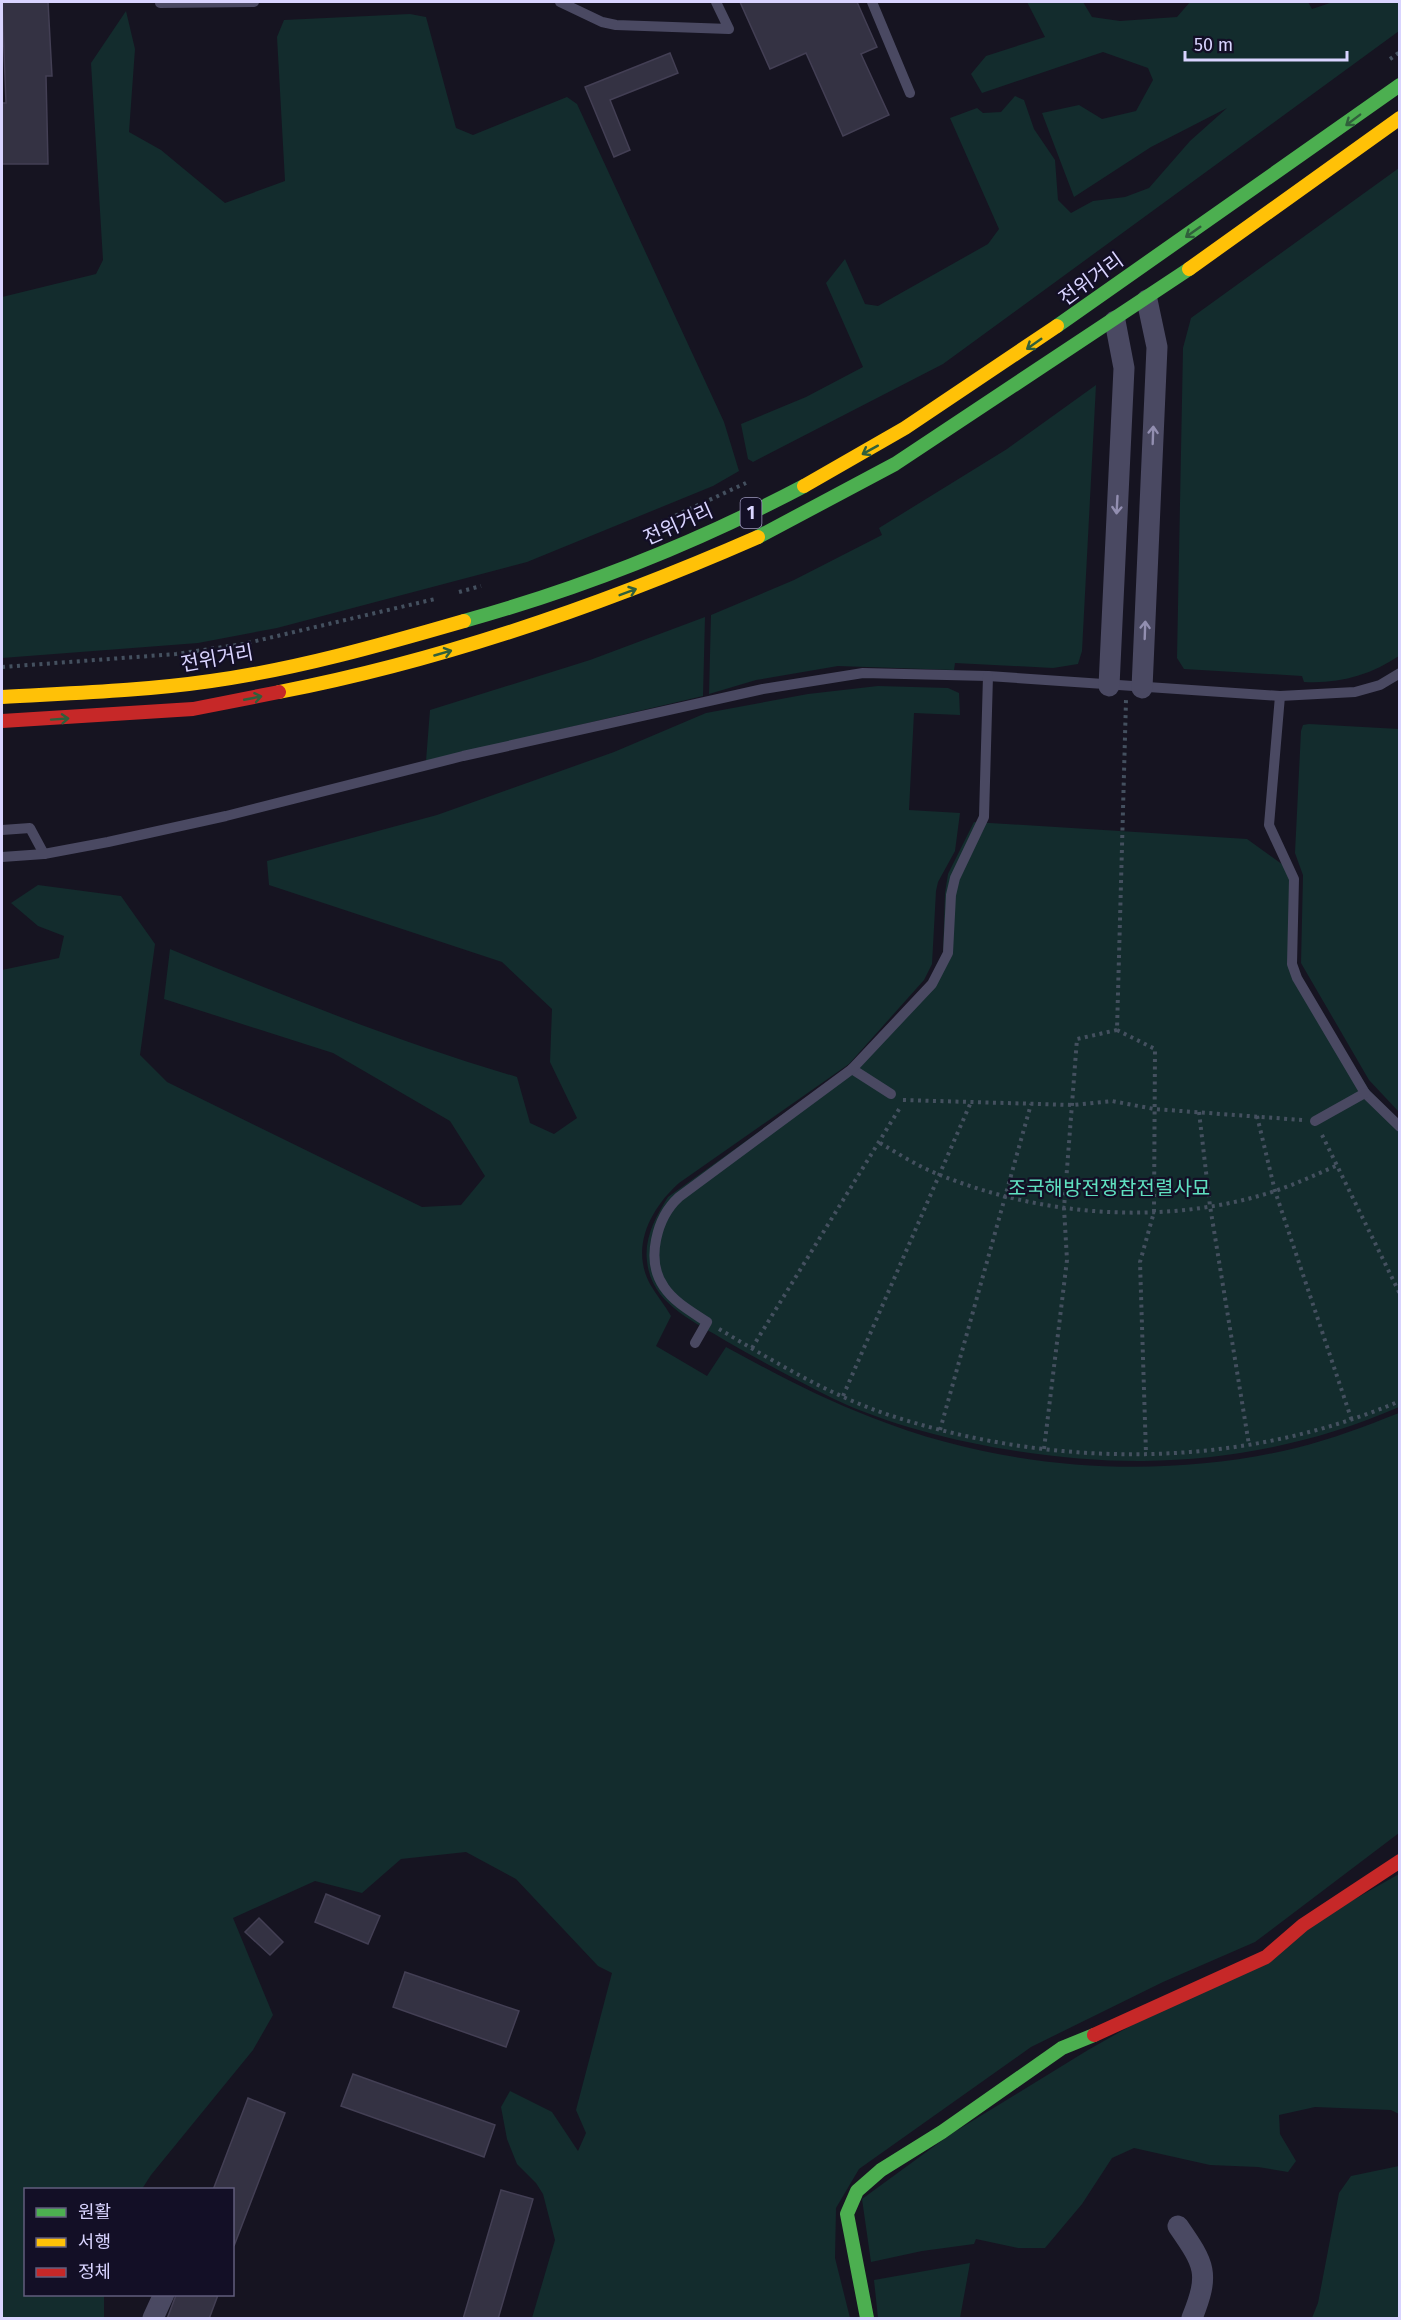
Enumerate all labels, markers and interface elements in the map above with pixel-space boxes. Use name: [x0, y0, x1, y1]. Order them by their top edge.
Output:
scale bar: [1185, 24, 1347, 62]
text: 50 m: [1194, 34, 1233, 56]
one-way arrow: [1345, 114, 1361, 126]
one-way arrow: [1185, 226, 1202, 238]
street label: 전위거리: [1054, 248, 1128, 310]
one-way arrow: [1026, 339, 1043, 351]
one-way arrow: [1148, 426, 1159, 446]
one-way arrow: [862, 444, 879, 456]
one-way arrow: [1112, 494, 1123, 514]
street label: 전위거리: [639, 498, 717, 550]
road number: 1: [740, 498, 762, 528]
one-way arrow: [619, 586, 637, 597]
one-way arrow: [1139, 620, 1150, 640]
street label: 전위거리: [179, 640, 255, 676]
one-way arrow: [433, 647, 452, 658]
one-way arrow: [243, 692, 263, 703]
one-way arrow: [49, 713, 69, 724]
park label: 조국해방전쟁참전렬사묘: [1008, 1176, 1210, 1200]
legend: [24, 2188, 234, 2296]
text: 원활: [78, 2201, 111, 2223]
text: 서행: [78, 2231, 111, 2253]
text: 정체: [78, 2261, 111, 2283]

